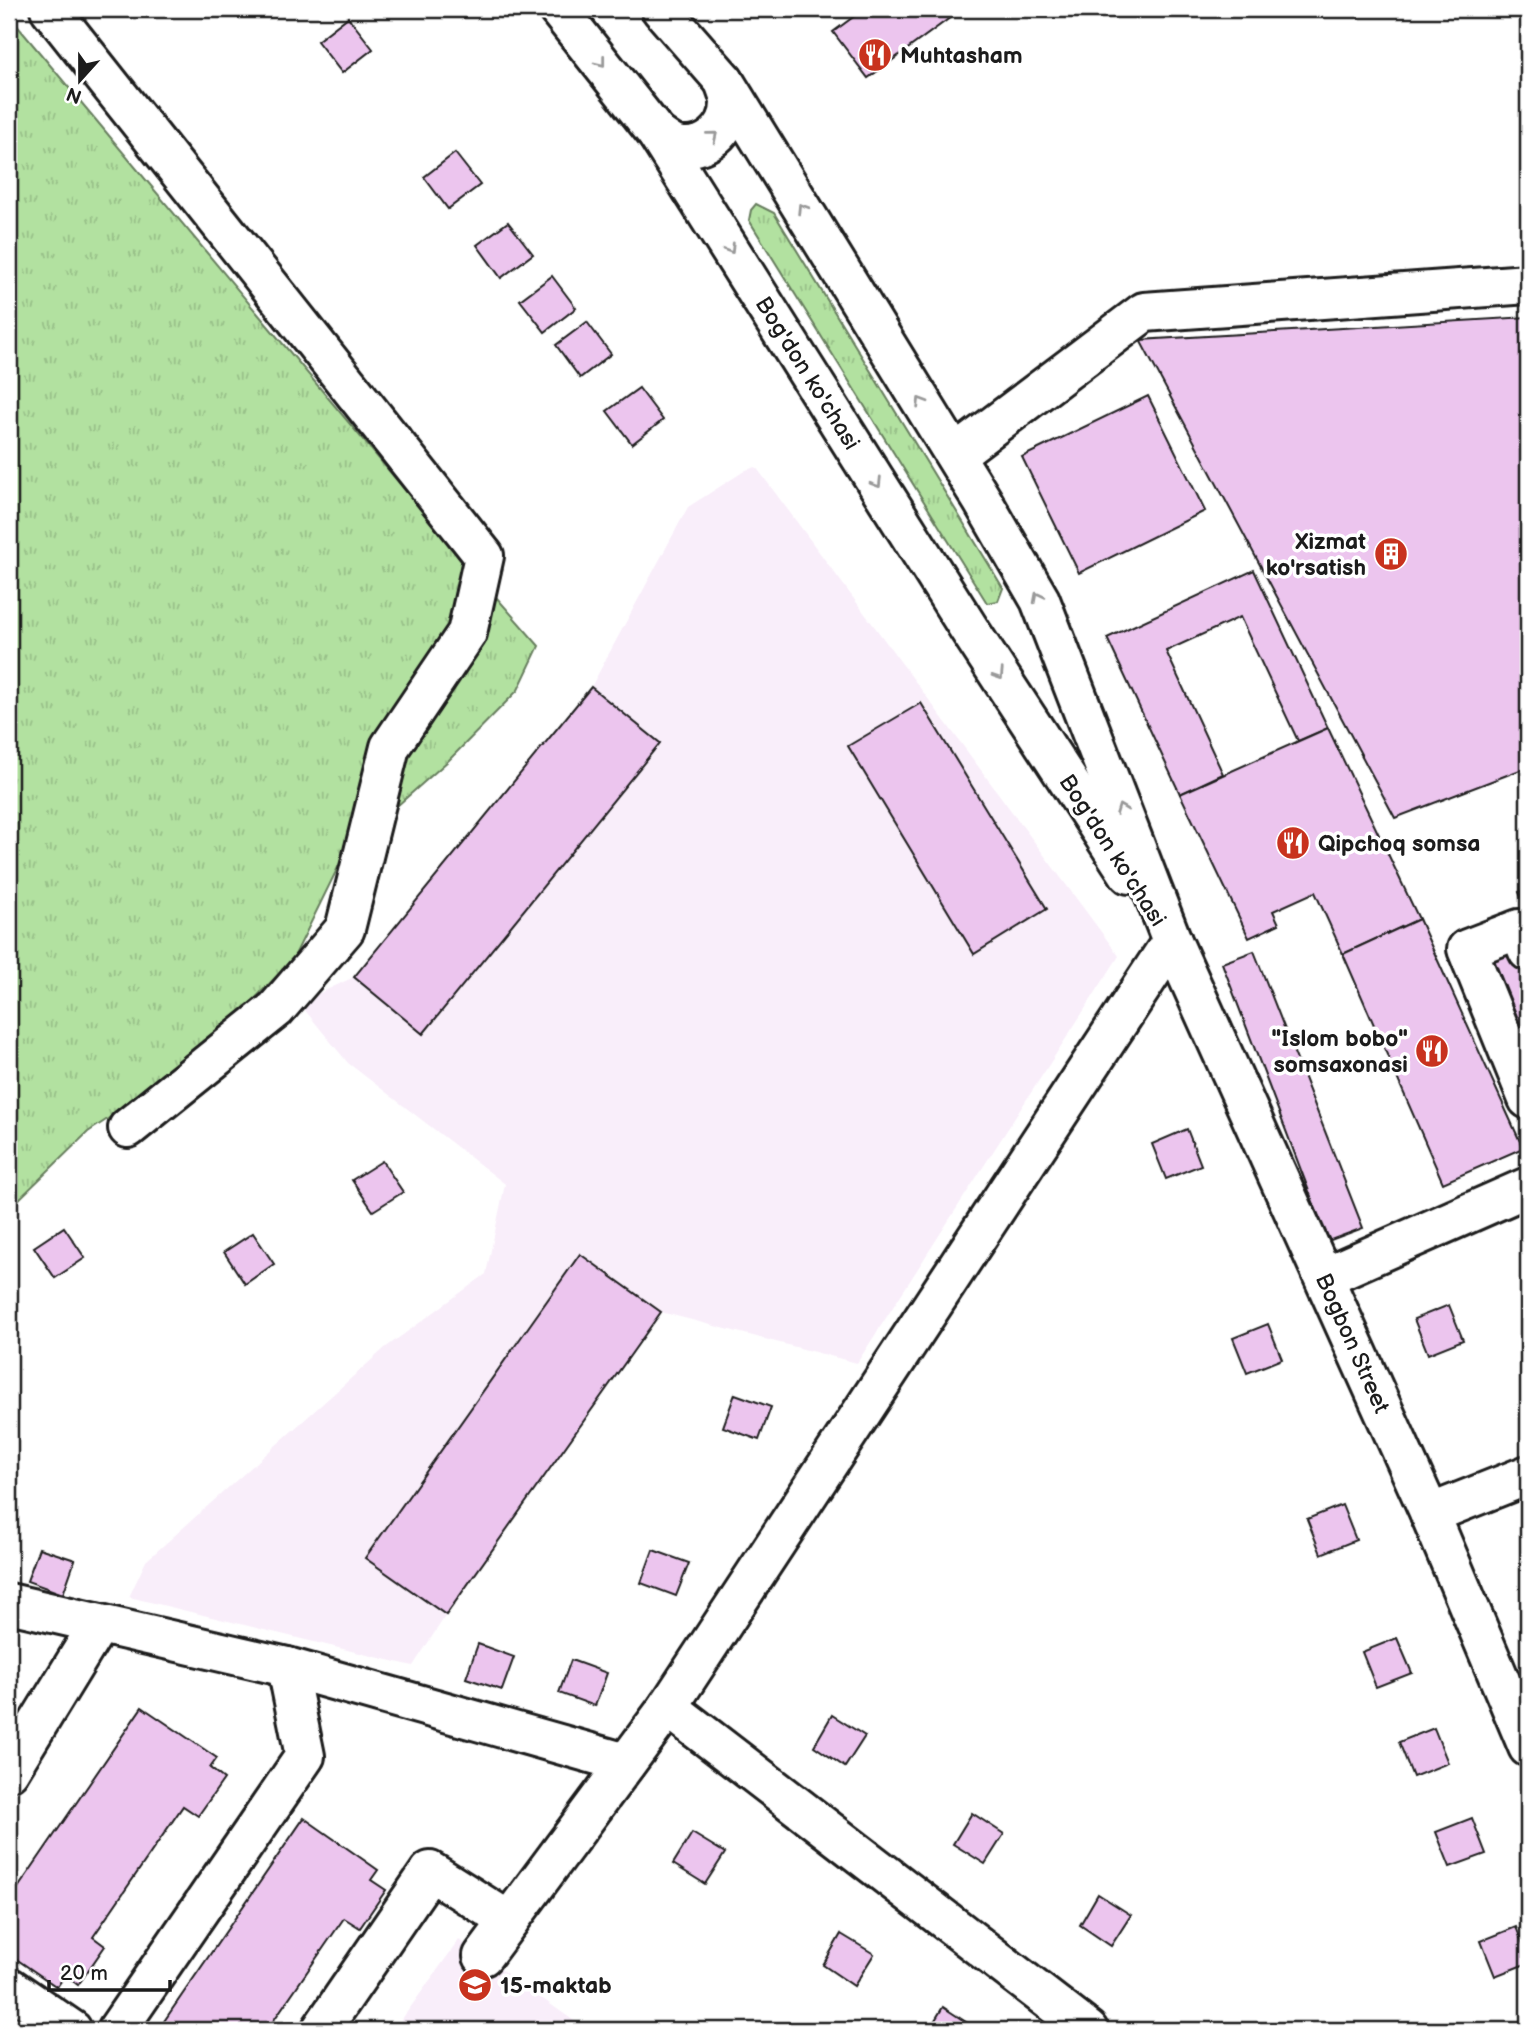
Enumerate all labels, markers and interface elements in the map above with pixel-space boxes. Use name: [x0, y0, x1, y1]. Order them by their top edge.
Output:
restaurant icon: Muhtasham: [856, 36, 894, 74]
place label: Muhtasham: [900, 42, 1023, 70]
north arrow: [46, 46, 116, 116]
one-way arrow: [592, 55, 605, 67]
text: N: [64, 81, 85, 108]
one-way arrow: [705, 131, 717, 144]
one-way arrow: [797, 203, 810, 216]
one-way arrow: [721, 242, 734, 255]
street label: Bog'don ko'chasi: [749, 292, 866, 455]
one-way arrow: [917, 396, 930, 409]
one-way arrow: [869, 476, 882, 489]
place label: Xizmat ko'rsatish: [1266, 528, 1366, 582]
building icon: Xizmat ko'rsatish: [1372, 535, 1410, 573]
one-way arrow: [1032, 592, 1046, 604]
one-way arrow: [991, 668, 1004, 681]
street label: Bog'don ko'chasi: [1053, 769, 1172, 932]
one-way arrow: [1116, 803, 1130, 815]
restaurant icon: Qipchoq somsa: [1274, 824, 1312, 862]
place label: Qipchoq somsa: [1318, 830, 1480, 858]
place label: "Islom bobo" somsaxonasi: [1271, 1025, 1408, 1079]
restaurant icon: "Islom bobo" somsaxonasi: [1413, 1032, 1451, 1070]
street label: Bogbon Street: [1309, 1269, 1395, 1418]
scale bar: [49, 1948, 170, 1992]
text: 20 m: [60, 1961, 108, 1986]
school or university icon: 15-maktab: [456, 1966, 494, 2004]
place label: 15-maktab: [500, 1972, 612, 2000]

